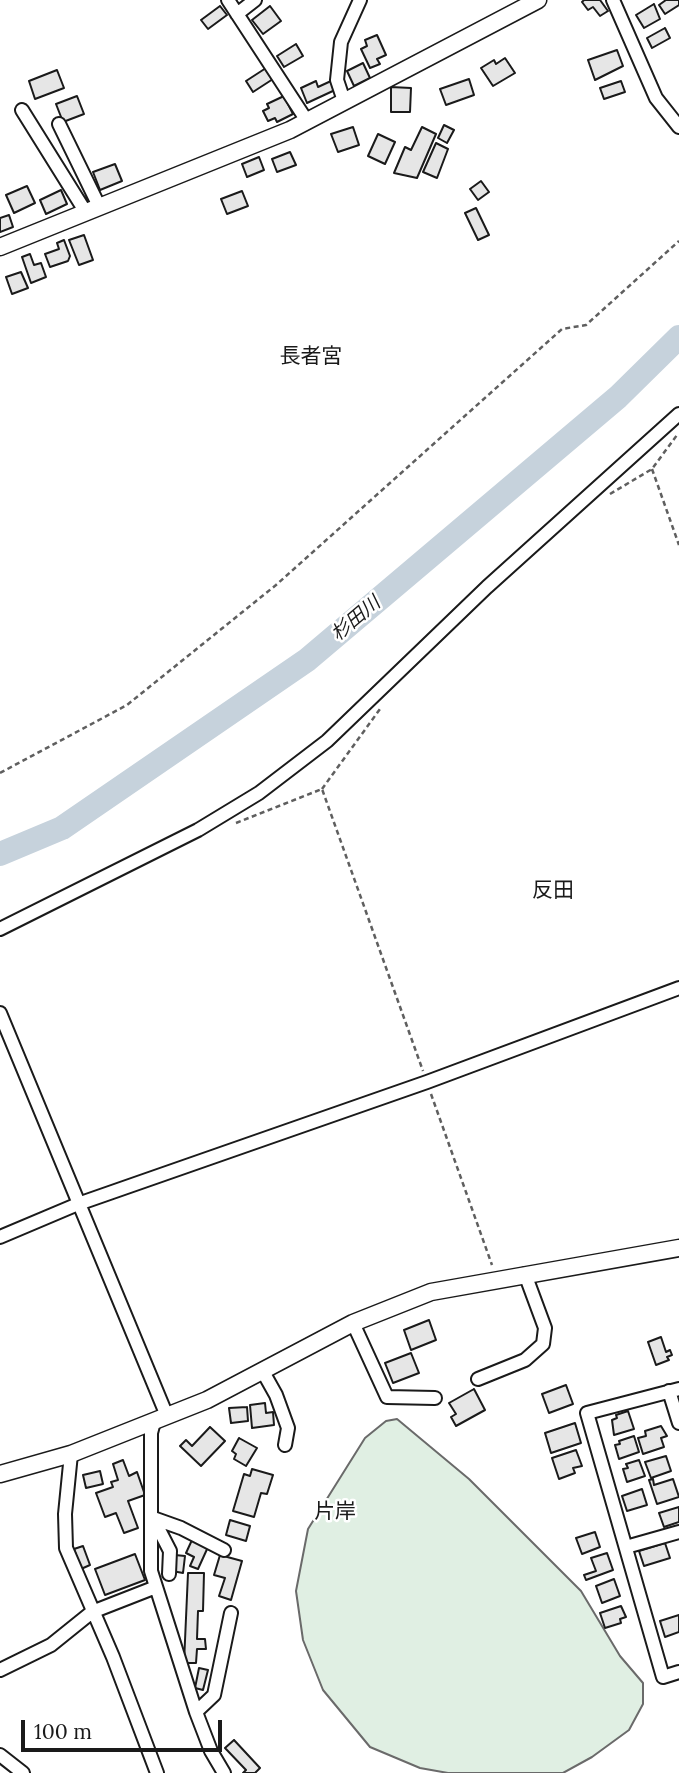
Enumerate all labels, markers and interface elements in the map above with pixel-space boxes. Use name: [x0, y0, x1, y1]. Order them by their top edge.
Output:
district label: 長者宮: [280, 344, 342, 370]
water label: 杉田川: [327, 592, 385, 646]
district label: 反田: [532, 878, 574, 904]
district label: 片岸: [314, 1499, 356, 1525]
scale bar: [24, 1706, 226, 1750]
text: 100 m: [34, 1718, 92, 1745]

